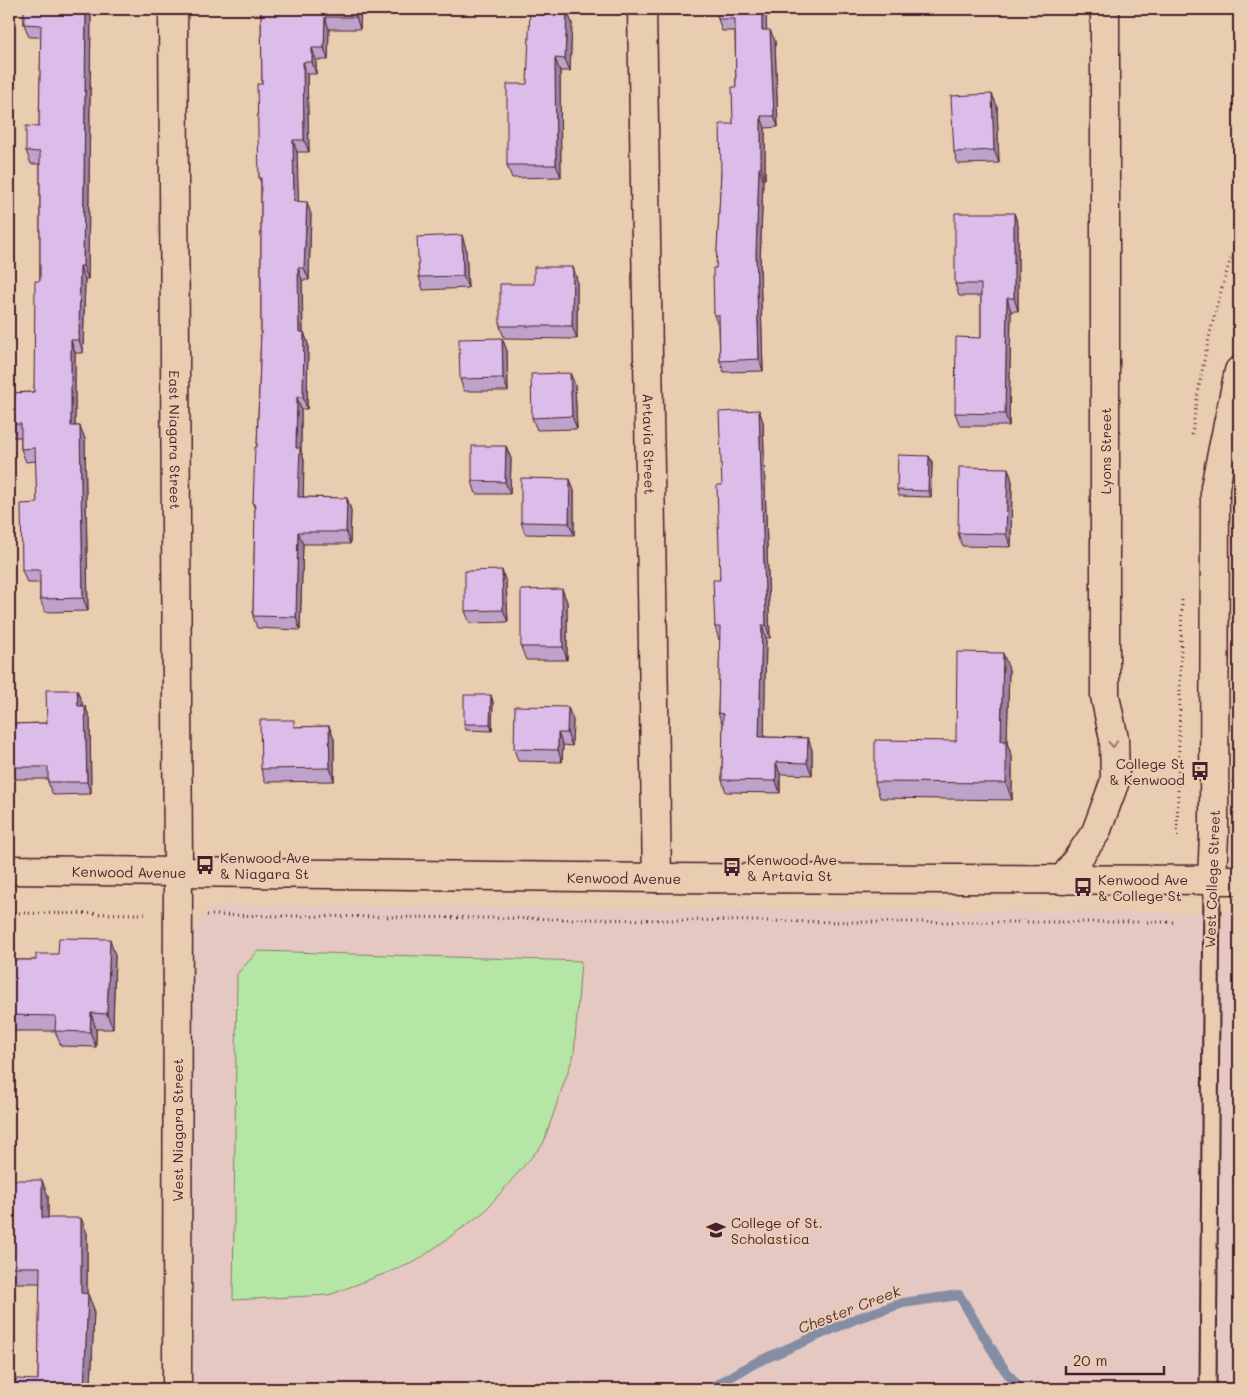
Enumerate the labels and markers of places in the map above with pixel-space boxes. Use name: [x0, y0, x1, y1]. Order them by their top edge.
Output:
place label: College St & Kenwood: [1109, 754, 1185, 789]
bus stop icon: College St & Kenwood: [1189, 760, 1211, 782]
place label: Kenwood Ave & Niagara St: [220, 848, 310, 883]
place label: Kenwood Ave & Artavia St: [747, 850, 837, 885]
bus stop icon: Kenwood Ave & Niagara St: [194, 854, 216, 876]
bus stop icon: Kenwood Ave & Artavia St: [721, 856, 743, 878]
place label: Kenwood Ave & College St: [1098, 870, 1188, 905]
bus stop icon: Kenwood Ave & College St: [1072, 876, 1094, 898]
place label: College of St. Scholastica: [731, 1213, 823, 1248]
school or university icon: College of St. Scholastica: [705, 1219, 727, 1241]

